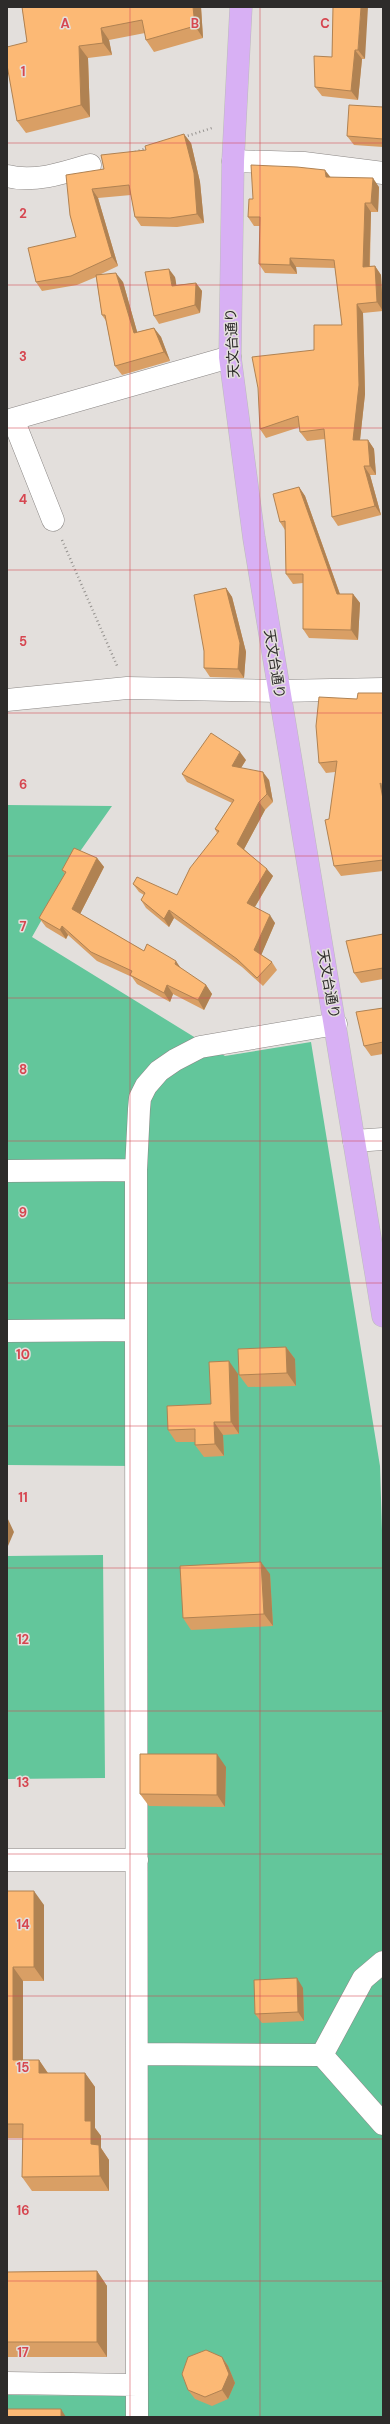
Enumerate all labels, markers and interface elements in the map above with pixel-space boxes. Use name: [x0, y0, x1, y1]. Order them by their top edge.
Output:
text: A: [60, 15, 70, 32]
text: B: [191, 15, 199, 32]
text: C: [320, 15, 330, 32]
text: 1: [21, 63, 25, 80]
text: 2: [19, 205, 27, 222]
street label: 天文台通り: [221, 308, 243, 378]
text: 3: [19, 348, 27, 365]
text: 4: [19, 491, 27, 508]
street label: 天文台通り: [261, 628, 289, 700]
text: 5: [19, 633, 27, 650]
text: 6: [19, 776, 27, 793]
text: 7: [20, 918, 27, 935]
street label: 天文台通り: [314, 948, 344, 1020]
text: 8: [19, 1061, 27, 1078]
text: 9: [19, 1204, 27, 1221]
text: 10: [16, 1346, 30, 1363]
text: 11: [18, 1489, 28, 1506]
text: 12: [17, 1631, 29, 1648]
text: 13: [17, 1774, 29, 1791]
text: 14: [16, 1916, 30, 1933]
text: 15: [17, 2059, 29, 2076]
text: 16: [17, 2202, 29, 2219]
text: 17: [17, 2344, 29, 2361]

